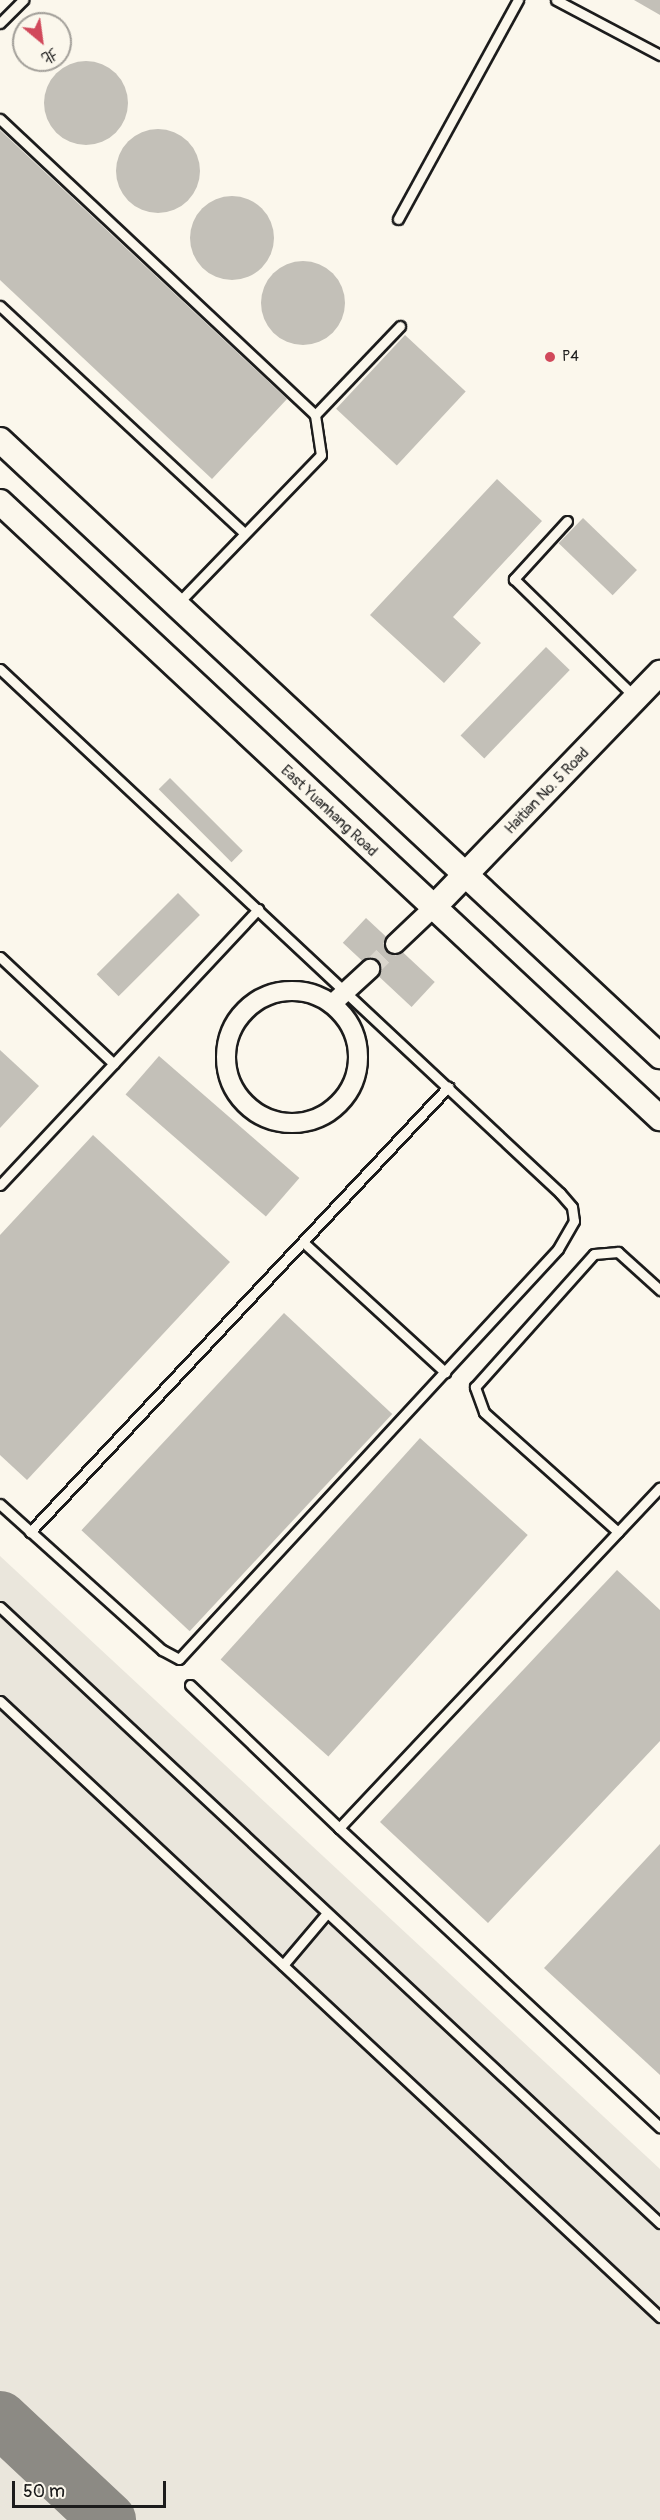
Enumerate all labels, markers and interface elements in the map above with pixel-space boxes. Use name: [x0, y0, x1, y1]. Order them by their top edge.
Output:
north arrow: [12, 12, 72, 72]
text: 北: [38, 43, 62, 69]
place label: P4: [562, 348, 579, 366]
marker: P4: [543, 350, 557, 364]
street label: Haitian No. 5 Road: [501, 744, 593, 838]
street label: East Yuanhang Road: [277, 762, 381, 860]
scale bar: [15, 2469, 170, 2507]
text: 50 m: [23, 2480, 65, 2503]

